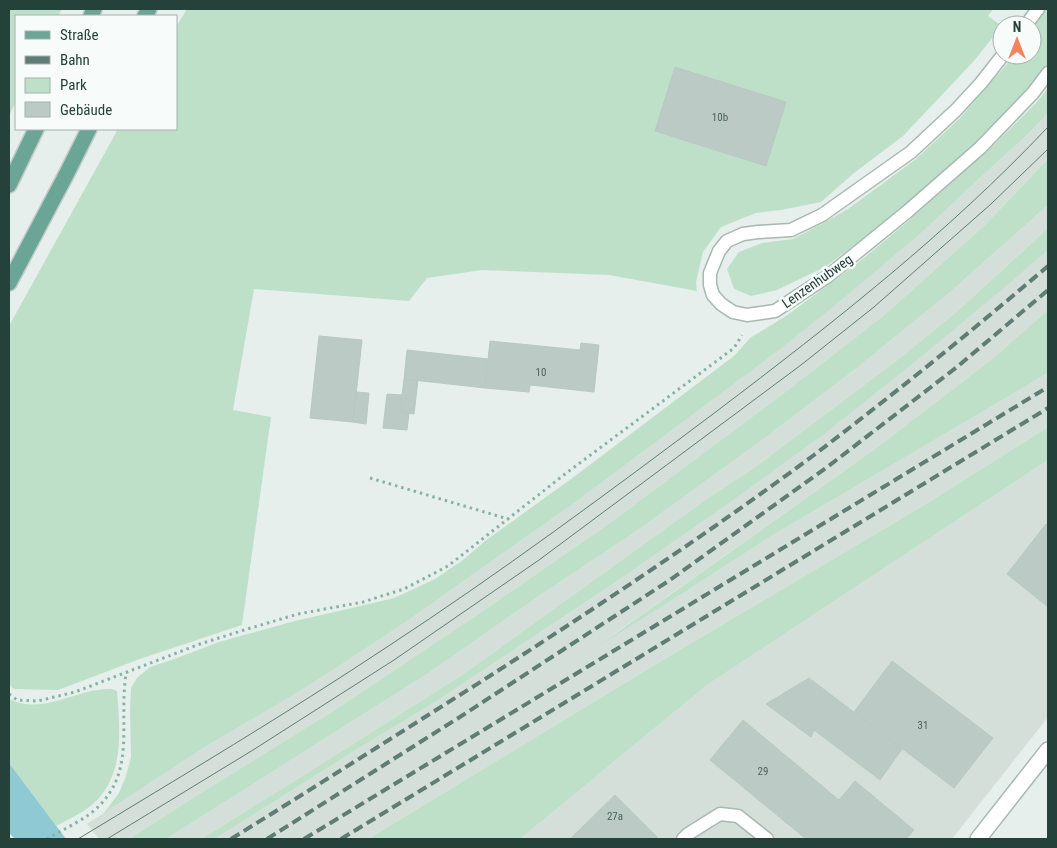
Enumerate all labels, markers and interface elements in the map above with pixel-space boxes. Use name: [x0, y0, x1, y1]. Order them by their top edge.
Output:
legend: [15, 15, 178, 130]
north arrow: [992, 15, 1042, 65]
text: N: [1013, 19, 1021, 35]
text: Straße: [60, 26, 99, 44]
text: Bahn: [60, 51, 90, 69]
text: Park: [60, 76, 87, 94]
text: Gebäude: [60, 101, 112, 119]
house number: 10b: [712, 111, 728, 124]
street label: Lenzenhubweg: [779, 251, 855, 311]
house number: 10: [536, 366, 546, 379]
house number: 31: [918, 719, 928, 732]
house number: 29: [758, 765, 768, 778]
house number: 27a: [607, 810, 623, 823]

